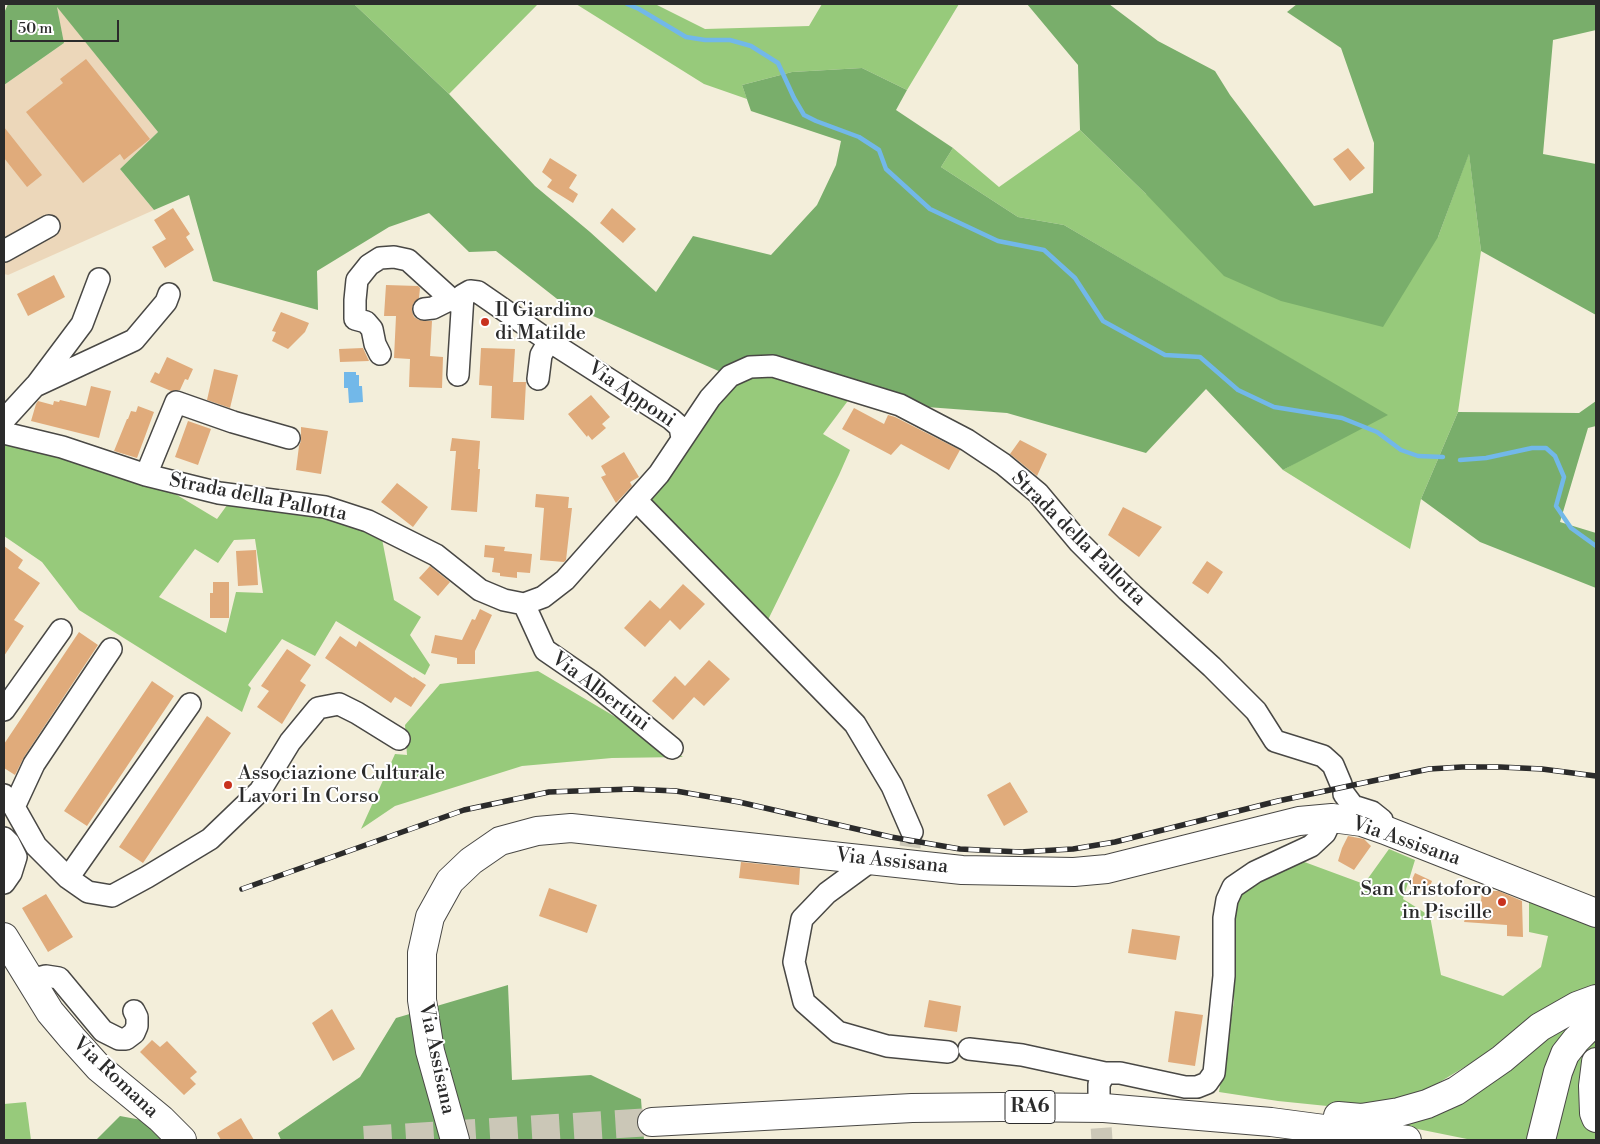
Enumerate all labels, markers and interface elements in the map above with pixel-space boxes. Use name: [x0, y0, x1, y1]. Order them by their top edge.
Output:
scale bar: [12, 10, 121, 42]
text: 50 m: [18, 19, 52, 38]
place label: Il Giardino di Matilde: [495, 299, 594, 346]
marker: Il Giardino di Matilde: [479, 316, 491, 328]
street label: Via Apponi: [583, 357, 679, 433]
street label: Strada della Pallotta: [1006, 467, 1150, 611]
street label: Strada della Pallotta: [167, 469, 349, 527]
street label: Via Albertini: [546, 647, 654, 737]
place label: Associazione Culturale Lavori In Corso: [238, 762, 445, 809]
marker: Associazione Culturale Lavori In Corso: [222, 779, 234, 791]
street label: Via Assisana: [1349, 812, 1463, 872]
street label: Via Assisana: [835, 844, 949, 880]
place label: San Cristoforo in Piscille: [1361, 878, 1492, 925]
marker: San Cristoforo in Piscille: [1496, 896, 1508, 908]
street label: Via Assisana: [413, 1001, 459, 1117]
street label: Via Romana: [67, 1032, 163, 1124]
road number: RA6: [1005, 1090, 1055, 1124]

